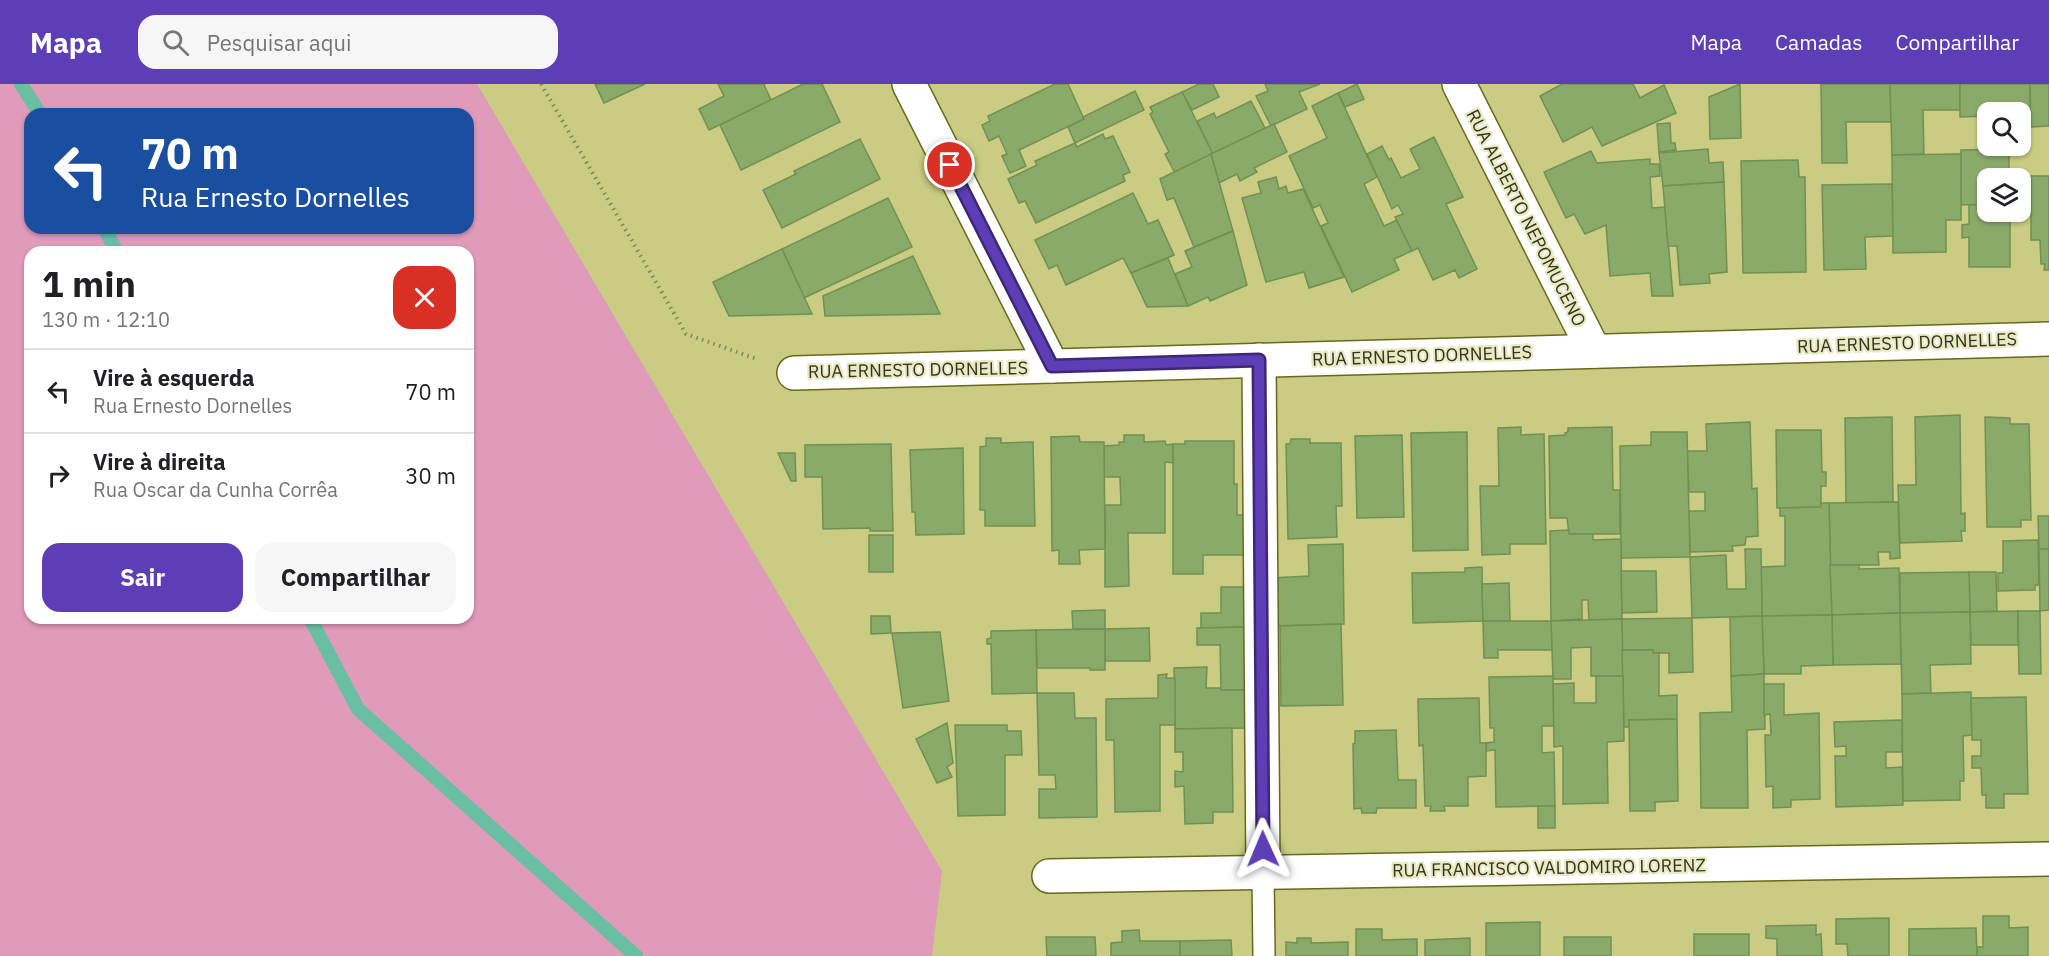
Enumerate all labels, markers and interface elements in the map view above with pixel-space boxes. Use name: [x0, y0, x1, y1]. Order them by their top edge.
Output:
search box: [138, 15, 558, 69]
text: Mapa: [30, 24, 102, 61]
icon: search: [159, 26, 192, 59]
text: Pesquisar aqui: [207, 28, 352, 57]
text: Mapa: [1690, 28, 1742, 56]
text: Camadas: [1775, 28, 1862, 56]
text: Compartilhar: [1895, 28, 2019, 56]
map controls: [1977, 102, 2031, 222]
button: search: [1977, 102, 2031, 156]
street label: RUA ALBERTO NEPOMUCENO: [1462, 105, 1591, 330]
text: 70 m: [141, 126, 239, 181]
icon: left: [42, 132, 120, 210]
pin: [924, 139, 975, 190]
icon: arrive: [933, 148, 966, 181]
button: layers: [1977, 168, 2031, 222]
text: Rua Ernesto Dornelles: [141, 179, 410, 214]
text: 1 min: [42, 260, 136, 307]
button: close: [393, 266, 456, 329]
text: 130 m · 12:10: [42, 306, 170, 333]
street label: RUA ERNESTO DORNELLES: [1797, 327, 2017, 358]
street label: RUA ERNESTO DORNELLES: [1312, 340, 1532, 371]
street label: RUA ERNESTO DORNELLES: [808, 356, 1028, 383]
text: Vire à esquerda: [93, 363, 255, 392]
icon: left: [42, 375, 75, 408]
text: 70 m: [405, 377, 456, 406]
text: Rua Ernesto Dornelles: [93, 392, 292, 419]
text: Vire à direita: [93, 447, 226, 476]
icon: right: [42, 459, 75, 492]
text: 30 m: [405, 461, 456, 490]
text: Rua Oscar da Cunha Corrêa: [93, 476, 338, 503]
button: Sair: [42, 543, 243, 612]
button: Compartilhar: [255, 543, 456, 612]
position arrow: [1231, 817, 1295, 881]
street label: RUA FRANCISCO VALDOMIRO LORENZ: [1392, 853, 1706, 882]

